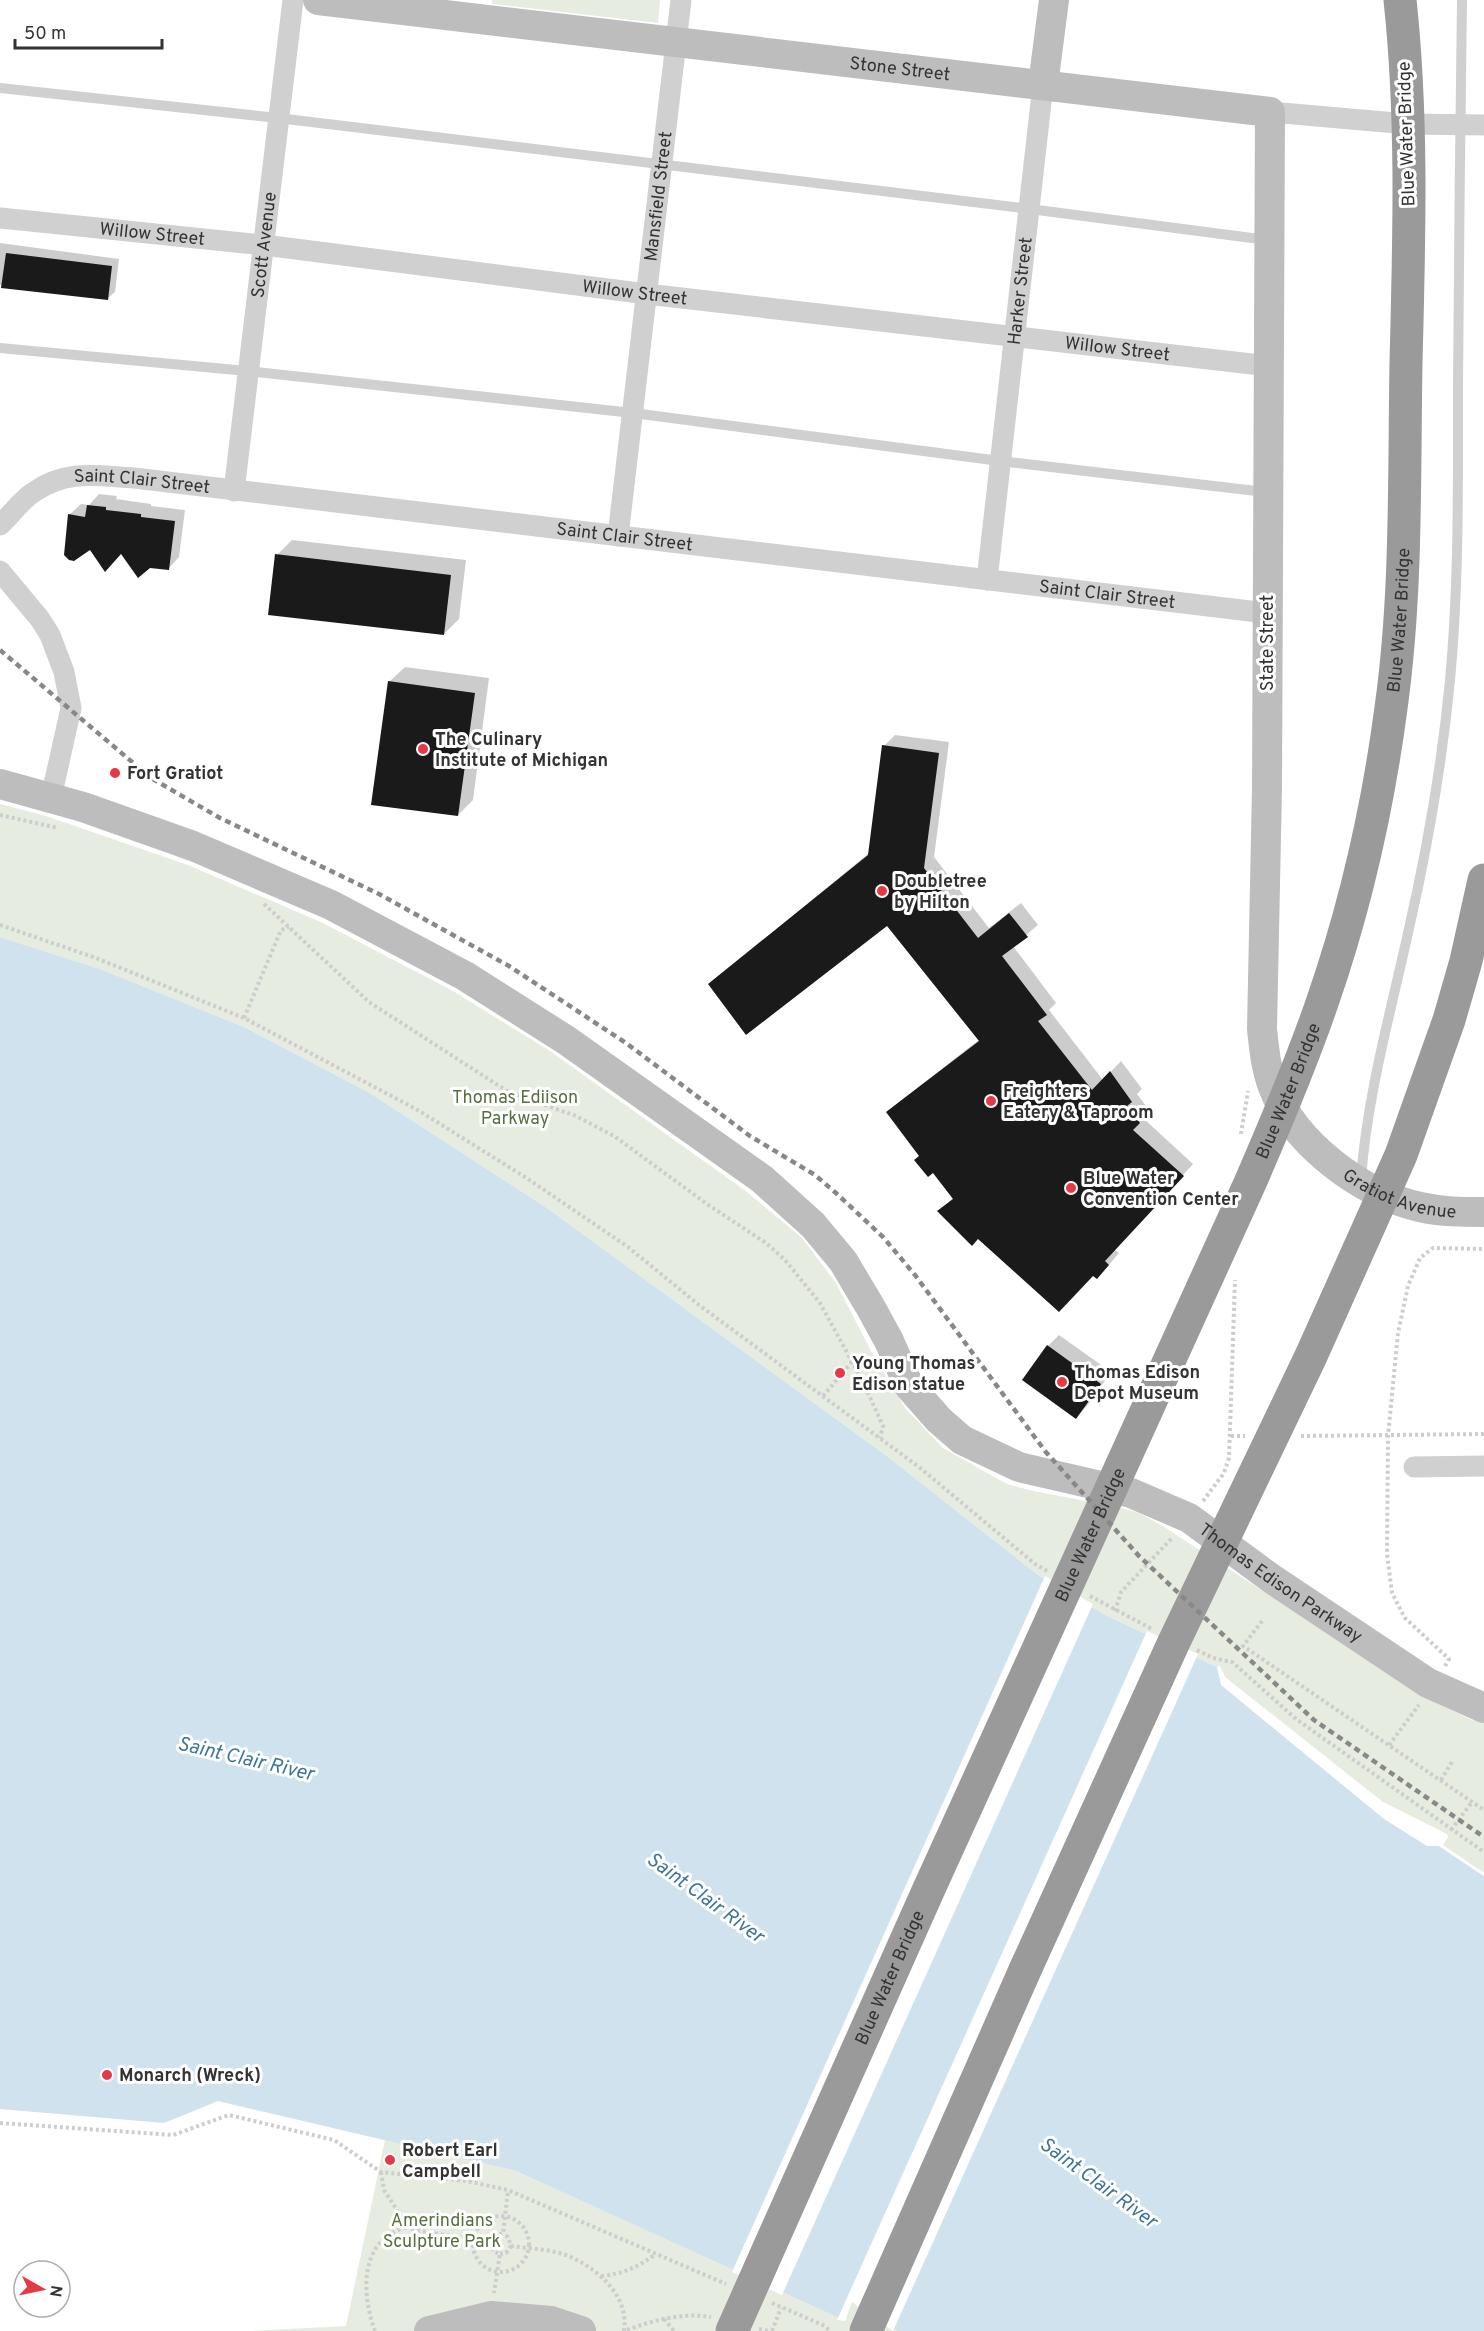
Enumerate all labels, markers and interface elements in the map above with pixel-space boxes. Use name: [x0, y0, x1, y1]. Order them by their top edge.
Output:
scale bar: [15, 12, 162, 50]
text: 50 m: [24, 23, 66, 46]
street label: Stone Street: [848, 53, 951, 87]
street label: Blue Water Bridge: [1393, 61, 1422, 207]
street label: Mansfield Street: [640, 130, 678, 263]
street label: Scott Avenue: [247, 191, 283, 299]
street label: Willow Street: [98, 218, 206, 252]
street label: Harker Street: [1004, 236, 1039, 346]
street label: Willow Street: [581, 276, 688, 312]
street label: Willow Street: [1063, 332, 1171, 367]
street label: Saint Clair Street: [73, 465, 211, 500]
street label: Saint Clair Street: [555, 518, 694, 557]
street label: Blue Water Bridge: [1383, 548, 1416, 694]
street label: Saint Clair Street: [1038, 576, 1176, 615]
street label: State Street: [1257, 595, 1280, 691]
place label: The Culinary Institute of Michigan: [435, 729, 608, 773]
marker: The Culinary Institute of Michigan: [416, 742, 430, 756]
place label: Fort Gratiot: [127, 763, 223, 786]
marker: Fort Gratiot: [108, 766, 122, 780]
place label: Doubletree by Hilton: [894, 871, 987, 915]
marker: Doubletree by Hilton: [875, 884, 889, 898]
street label: Blue Water Bridge: [1252, 1020, 1327, 1163]
place label: Freighters Eatery & Taproom: [1003, 1081, 1154, 1125]
park label: Thomas Ediison Parkway: [452, 1087, 578, 1131]
marker: Freighters Eatery & Taproom: [984, 1094, 998, 1108]
street label: Gratiot Avenue: [1338, 1164, 1457, 1225]
place label: Blue Water Convention Center: [1083, 1168, 1239, 1212]
marker: Blue Water Convention Center: [1064, 1181, 1078, 1195]
place label: Young Thomas Edison statue: [852, 1353, 975, 1397]
place label: Thomas Edison Depot Museum: [1074, 1362, 1200, 1406]
marker: Young Thomas Edison statue: [833, 1366, 847, 1380]
marker: Thomas Edison Depot Museum: [1055, 1375, 1069, 1389]
street label: Blue Water Bridge: [1051, 1465, 1132, 1606]
street label: Thomas Edison Parkway: [1194, 1519, 1366, 1649]
water label: Saint Clair River: [175, 1732, 318, 1789]
water label: Saint Clair River: [641, 1847, 770, 1951]
street label: Blue Water Bridge: [851, 1907, 931, 2049]
place label: Monarch (Wreck): [119, 2065, 261, 2088]
marker: Monarch (Wreck): [100, 2068, 114, 2082]
water label: Saint Clair River: [1034, 2132, 1163, 2236]
place label: Robert Earl Campbell: [402, 2140, 498, 2184]
marker: Robert Earl Campbell: [383, 2153, 397, 2167]
park label: Amerindians Sculpture Park: [383, 2210, 501, 2254]
north arrow: [12, 2259, 72, 2319]
text: N: [44, 2284, 66, 2298]

